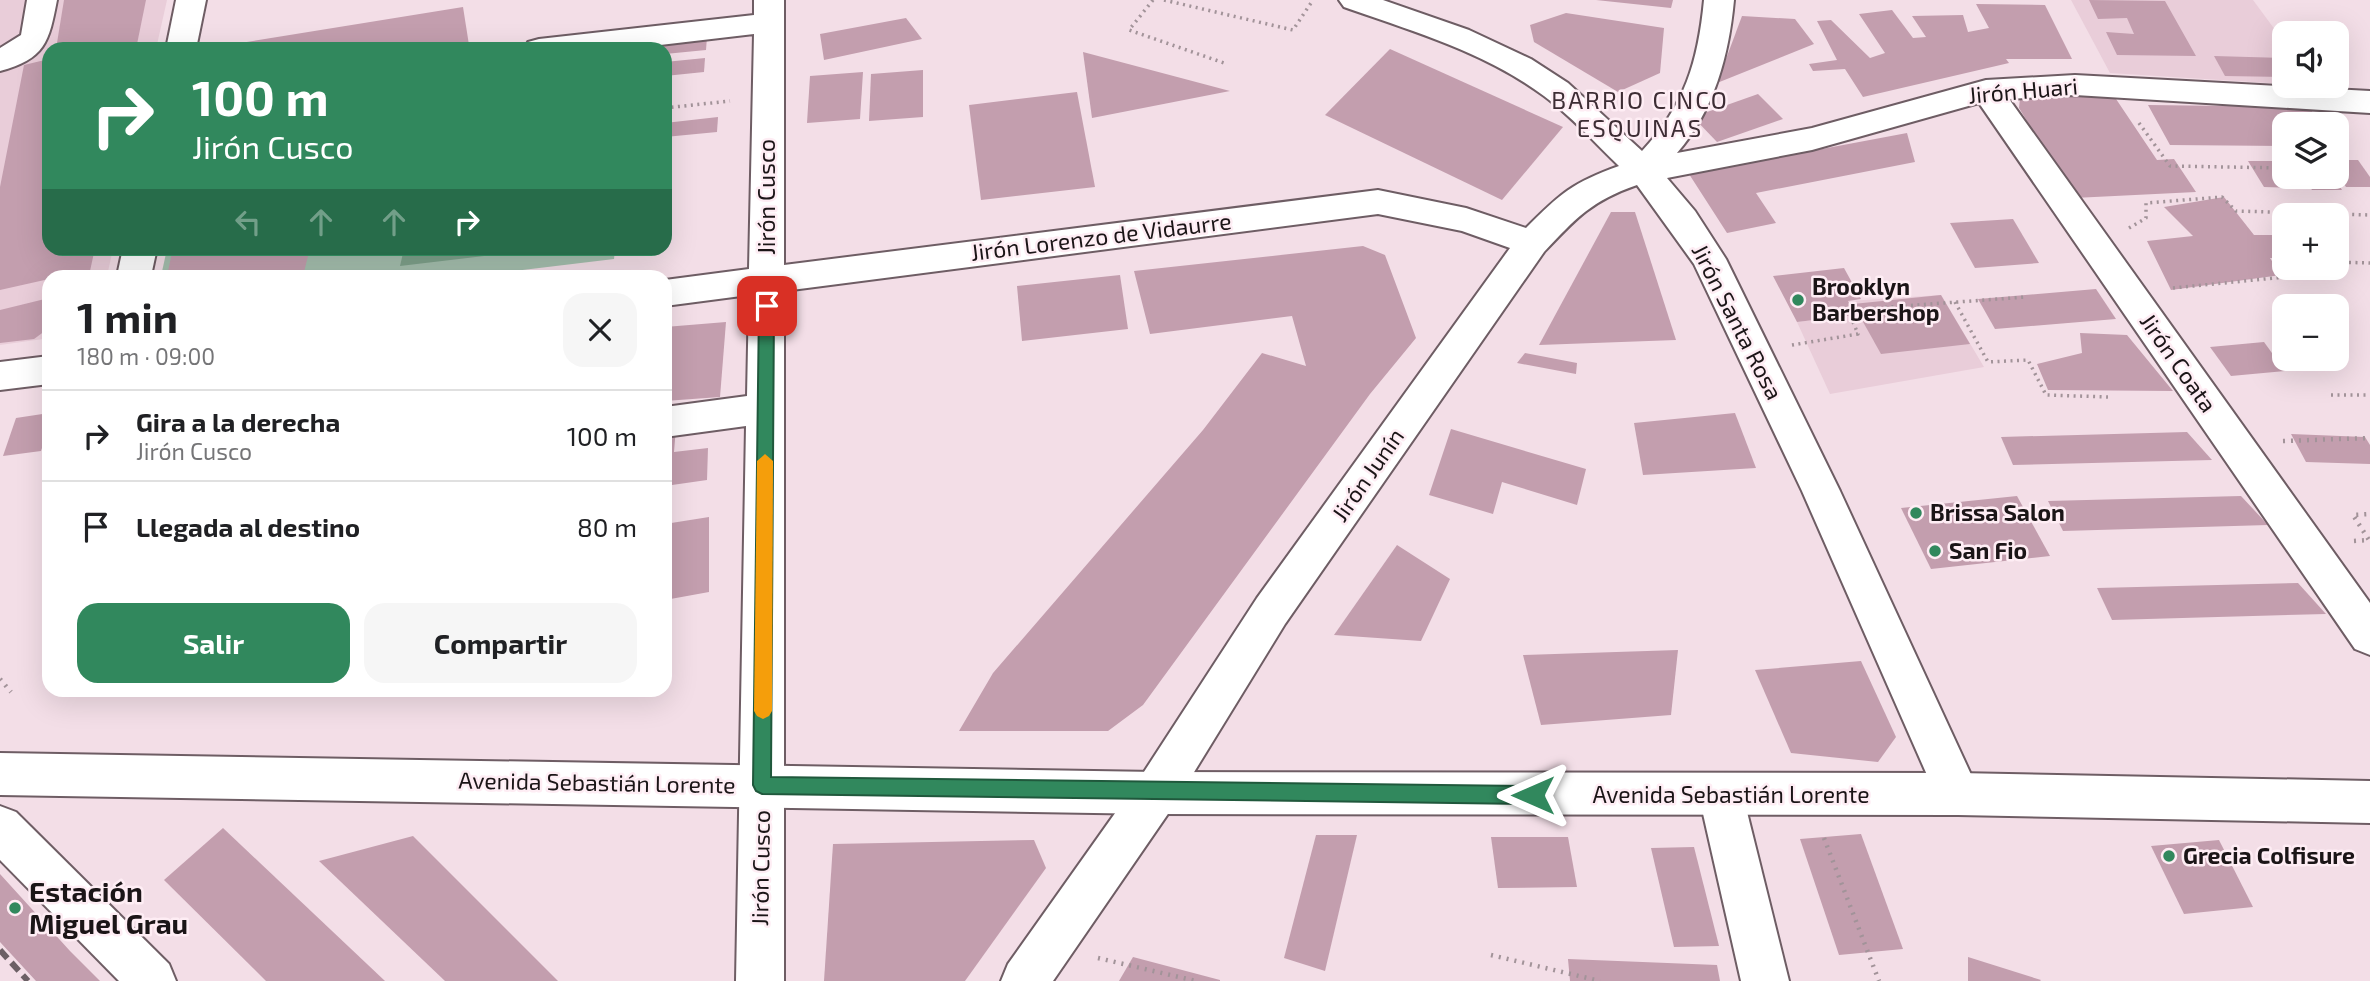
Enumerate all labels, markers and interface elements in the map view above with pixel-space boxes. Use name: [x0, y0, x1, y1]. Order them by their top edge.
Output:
map controls: [2272, 21, 2349, 371]
button: sound: [2272, 21, 2349, 98]
text: 100 m: [192, 67, 329, 126]
icon: right: [77, 70, 168, 161]
street label: Jirón Huari: [1967, 71, 2079, 109]
district label: BARRIO CINCO ESQUINAS: [1551, 85, 1729, 142]
button: layers: [2272, 112, 2349, 189]
text: Jirón Cusco: [192, 127, 353, 165]
street label: Jirón Cusco: [752, 139, 780, 255]
icon: left: [229, 203, 267, 241]
icon: ahead: [302, 203, 340, 241]
icon: ahead: [375, 203, 413, 241]
icon: right: [448, 203, 486, 241]
button: +: [2272, 203, 2349, 280]
street label: Jirón Lorenzo de Vidaurre: [969, 206, 1233, 266]
street label: Jirón Santa Rosa: [1687, 239, 1789, 404]
place label: Brooklyn Barbershop: [1812, 272, 1940, 326]
pin: [737, 276, 797, 336]
icon: arrive: [748, 287, 786, 325]
text: 1 min: [77, 291, 178, 341]
marker: Brooklyn Barbershop: [1790, 292, 1806, 308]
button: close: [563, 293, 637, 367]
button: −: [2272, 294, 2349, 371]
street label: Jirón Coata: [2135, 308, 2223, 417]
text: 180 m · 09:00: [77, 342, 215, 370]
text: Gira a la derecha: [136, 406, 340, 437]
icon: right: [77, 417, 115, 455]
text: 100 m: [567, 420, 637, 451]
street label: Jirón Junín: [1325, 423, 1409, 526]
text: Jirón Cusco: [136, 437, 252, 465]
place label: Brissa Salon: [1930, 498, 2065, 526]
marker: Brissa Salon: [1908, 505, 1924, 521]
icon: arrive: [77, 508, 115, 546]
text: Llegada al destino: [136, 511, 360, 542]
text: 80 m: [577, 511, 637, 542]
place label: San Fio: [1949, 536, 2027, 564]
marker: San Fio: [1927, 543, 1943, 559]
button: Salir: [77, 603, 350, 683]
button: Compartir: [364, 603, 637, 683]
position arrow: [1496, 758, 1570, 832]
street label: Avenida Sebastián Lorente: [458, 766, 736, 798]
street label: Avenida Sebastián Lorente: [1592, 780, 1870, 808]
street label: Jirón Cusco: [745, 810, 775, 926]
place label: Grecia Colfisure: [2183, 841, 2355, 869]
marker: Grecia Colfisure: [2161, 848, 2177, 864]
place label: Estación Miguel Grau: [29, 874, 188, 940]
marker: Estación Miguel Grau: [7, 900, 23, 916]

